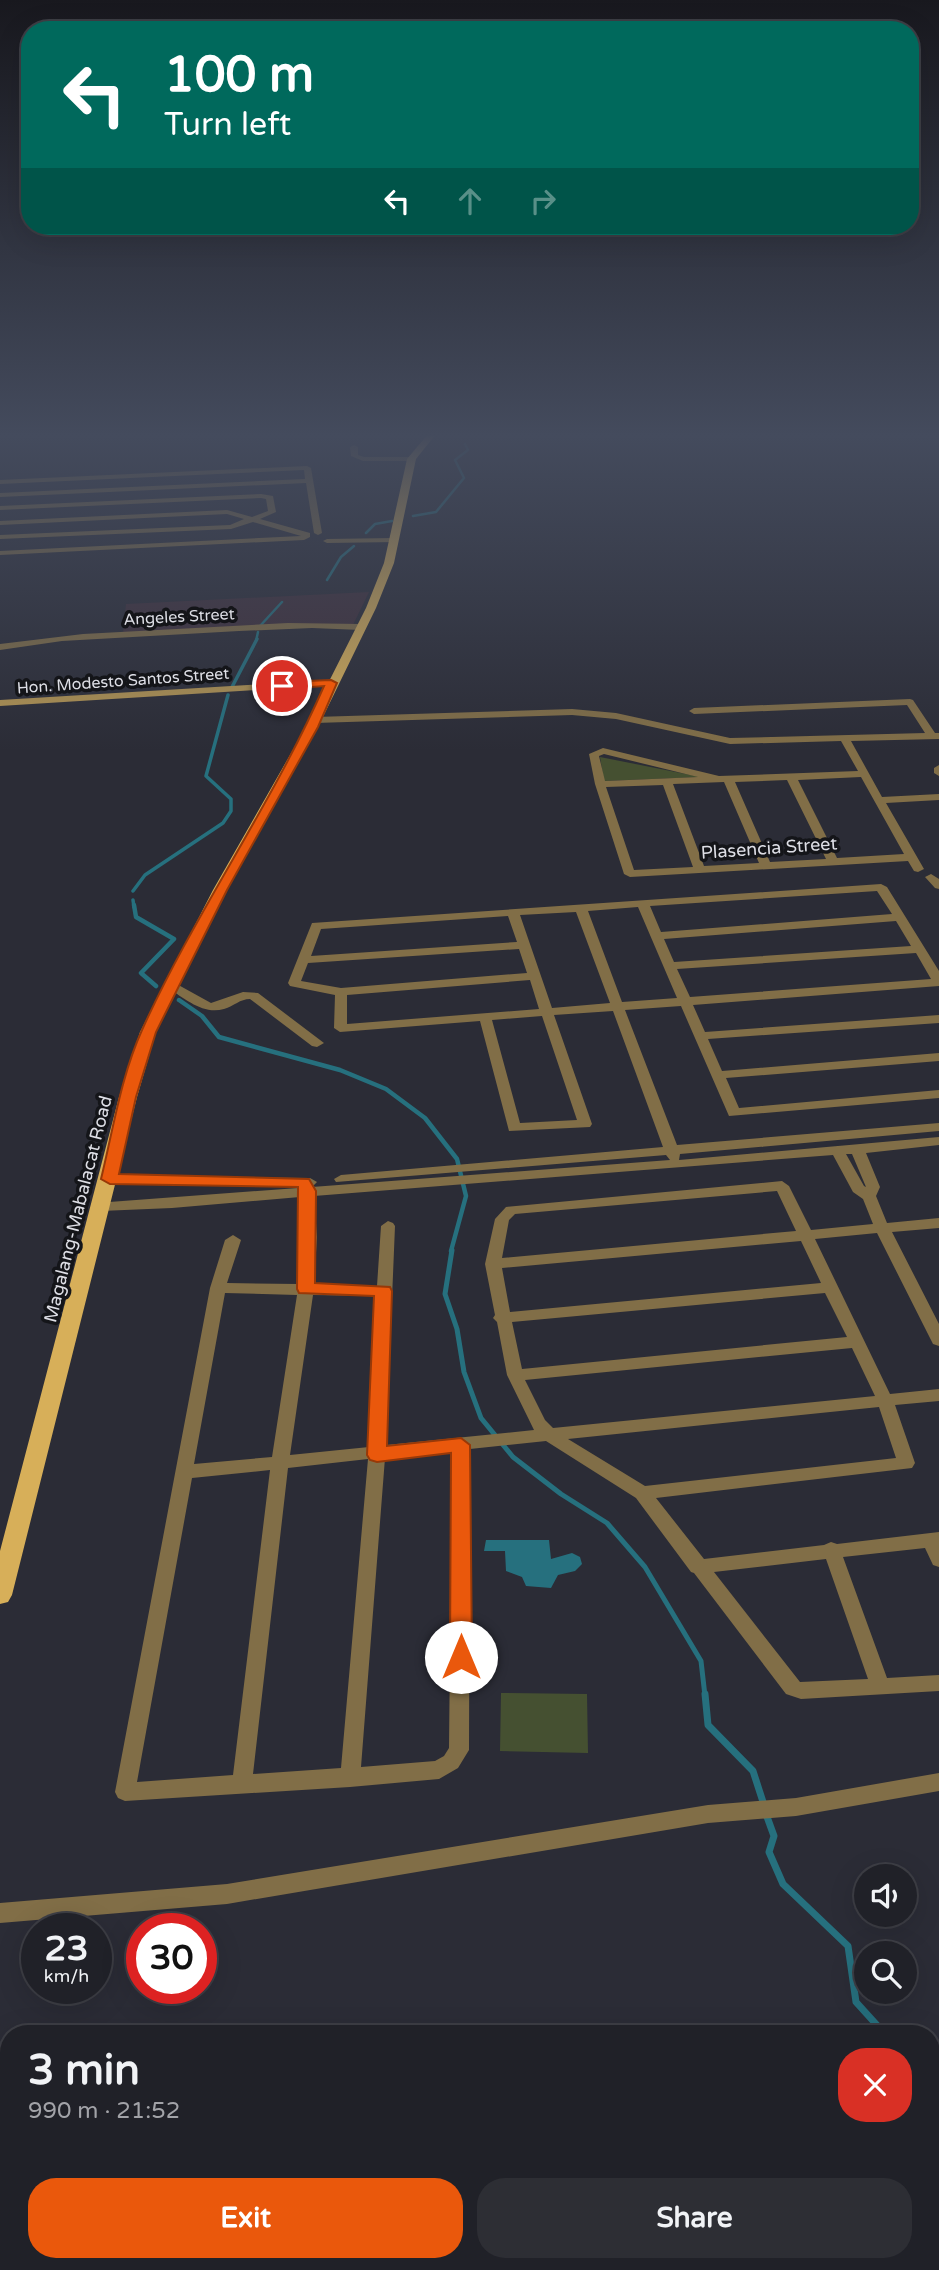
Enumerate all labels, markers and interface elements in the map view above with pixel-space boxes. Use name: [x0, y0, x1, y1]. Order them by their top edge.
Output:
text: 100 m: [164, 46, 314, 105]
icon: left: [49, 49, 140, 140]
text: Turn left: [164, 106, 291, 144]
icon: left: [378, 182, 416, 220]
icon: ahead: [451, 182, 489, 220]
icon: right: [524, 182, 562, 220]
street label: Angeles Street: [123, 604, 235, 630]
pin: [252, 656, 312, 716]
street label: Hon. Modesto Santos Street: [16, 664, 230, 698]
icon: arrive: [263, 667, 301, 705]
street label: Plasencia Street: [700, 832, 838, 864]
street label: Magalang-Mabalacat Road: [39, 1093, 117, 1325]
position arrow: [424, 1620, 498, 1694]
map controls: [854, 1864, 917, 2004]
button: sound: [854, 1864, 917, 1927]
speed limit sign: 30: [126, 1913, 217, 2004]
text: 23: [45, 1928, 88, 1970]
button: search: [854, 1941, 917, 2004]
text: km/h: [44, 1965, 89, 1987]
text: 3 min: [28, 2045, 140, 2096]
button: close: [838, 2048, 912, 2122]
text: 990 m · 21:52: [28, 2097, 180, 2125]
button: Exit: [28, 2178, 463, 2258]
button: Share: [477, 2178, 912, 2258]

